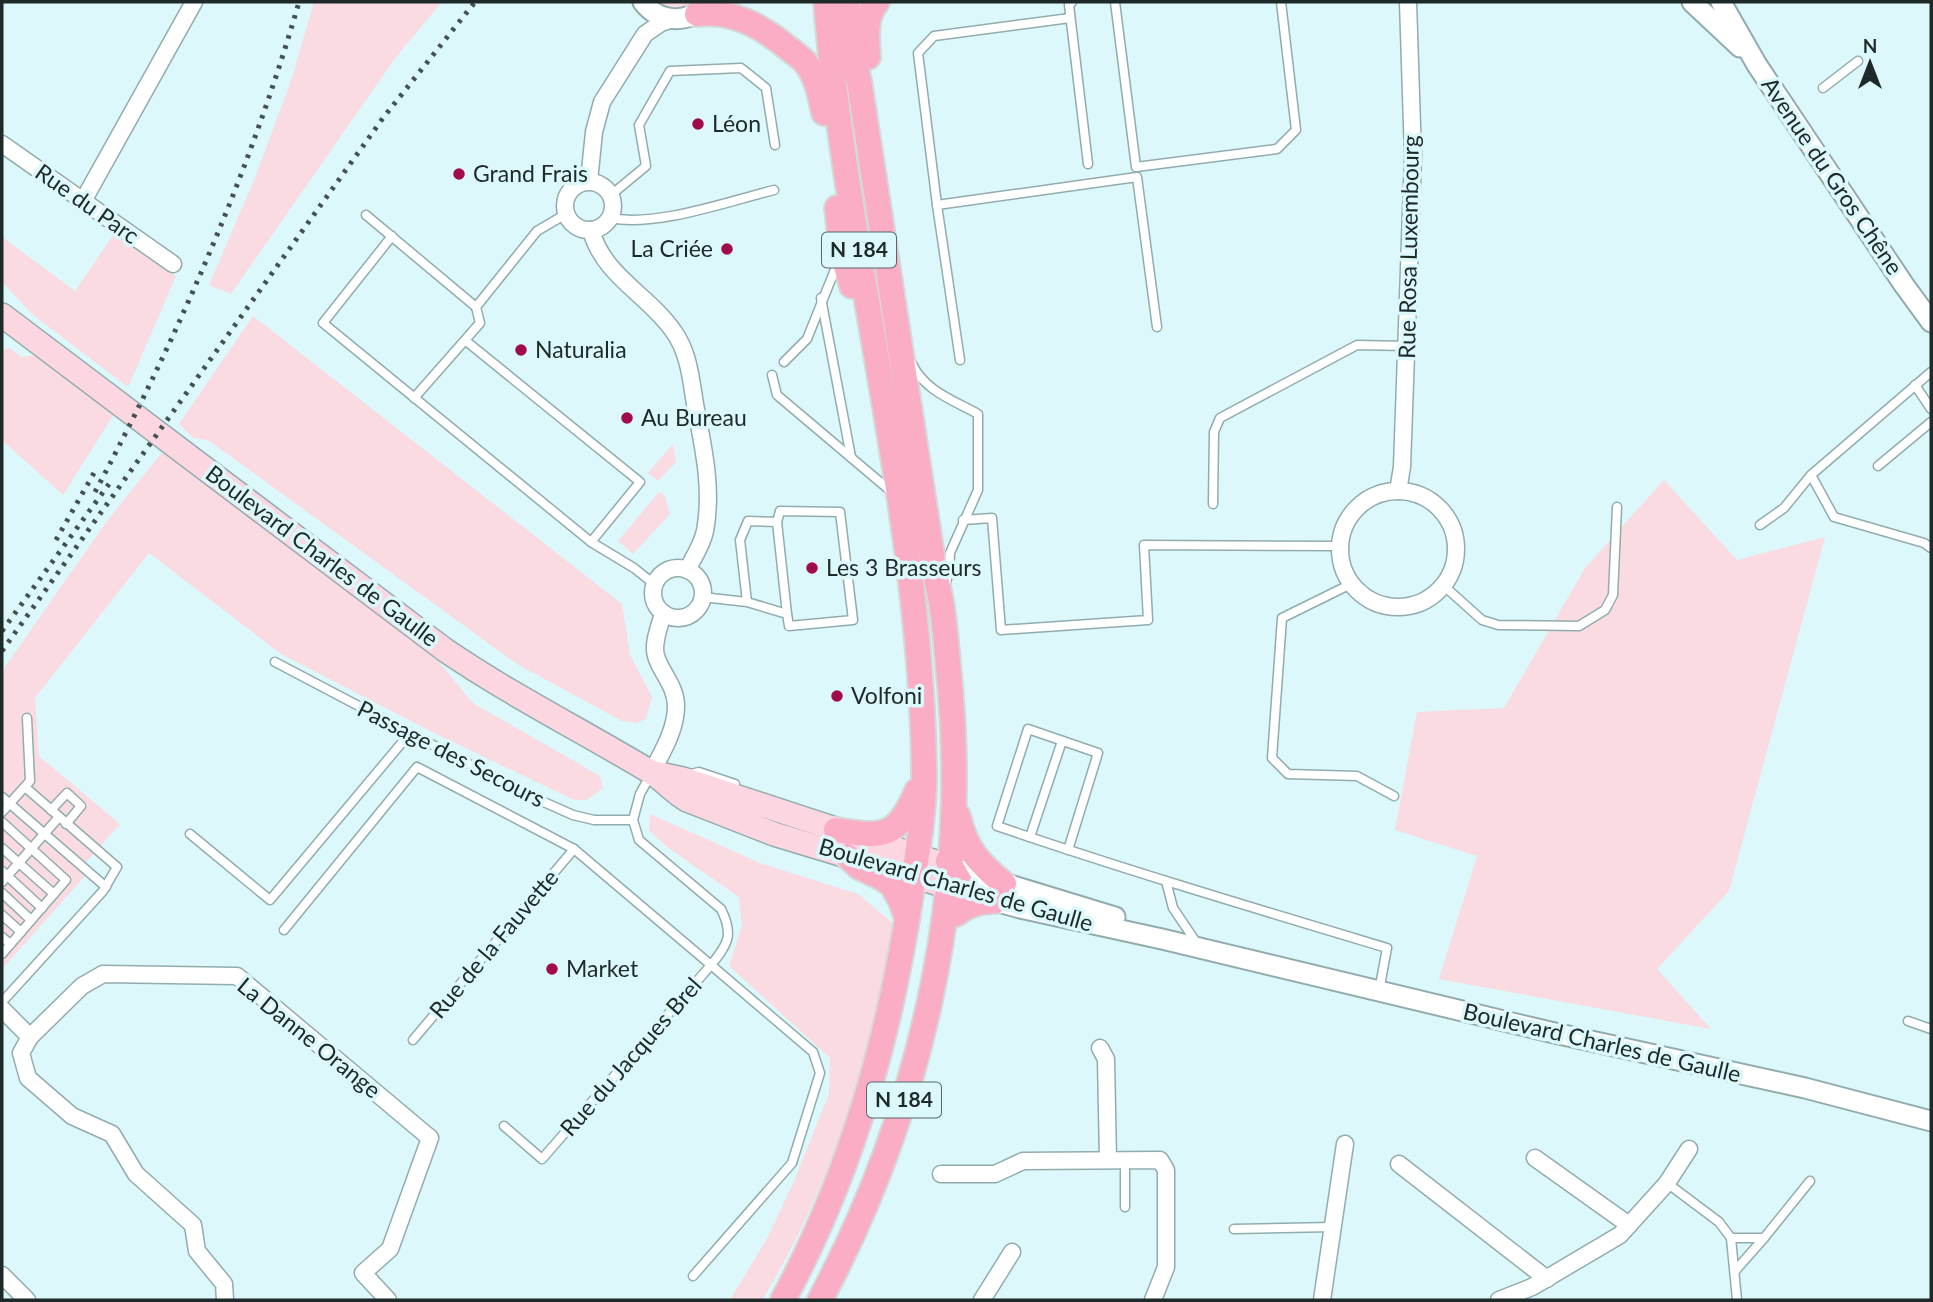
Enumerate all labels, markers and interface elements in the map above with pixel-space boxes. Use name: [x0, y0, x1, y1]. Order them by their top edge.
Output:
north arrow: [1835, 28, 1905, 98]
text: N: [1863, 34, 1877, 57]
street label: Avenue du Gros Chêne: [1756, 71, 1909, 280]
place label: Léon: [712, 109, 761, 137]
marker: Léon: [690, 116, 706, 132]
street label: Rue Rosa Luxembourg: [1392, 135, 1424, 359]
street label: Rue du Parc: [30, 157, 145, 249]
place label: Grand Frais: [473, 159, 588, 187]
marker: Grand Frais: [451, 166, 467, 182]
road number: N 184: [822, 232, 896, 268]
place label: La Criée: [630, 234, 713, 262]
marker: La Criée: [719, 241, 735, 257]
place label: Naturalia: [535, 335, 627, 363]
marker: Naturalia: [513, 342, 529, 358]
place label: Au Bureau: [641, 403, 747, 431]
marker: Au Bureau: [619, 410, 635, 426]
street label: Boulevard Charles de Gaulle: [201, 459, 444, 652]
place label: Les 3 Brasseurs: [826, 553, 982, 581]
marker: Les 3 Brasseurs: [804, 560, 820, 576]
place label: Volfoni: [851, 681, 922, 709]
marker: Volfoni: [829, 688, 845, 704]
street label: Passage des Secours: [353, 694, 550, 812]
street label: Boulevard Charles de Gaulle: [816, 831, 1097, 937]
street label: Rue de la Fauvette: [423, 863, 564, 1023]
place label: Market: [566, 954, 639, 982]
marker: Market: [544, 961, 560, 977]
street label: La Danne Orange: [232, 971, 387, 1103]
street label: Rue du Jacques Brel: [554, 971, 707, 1141]
street label: Boulevard Charles de Gaulle: [1461, 996, 1744, 1088]
road number: N 184: [867, 1082, 941, 1118]

